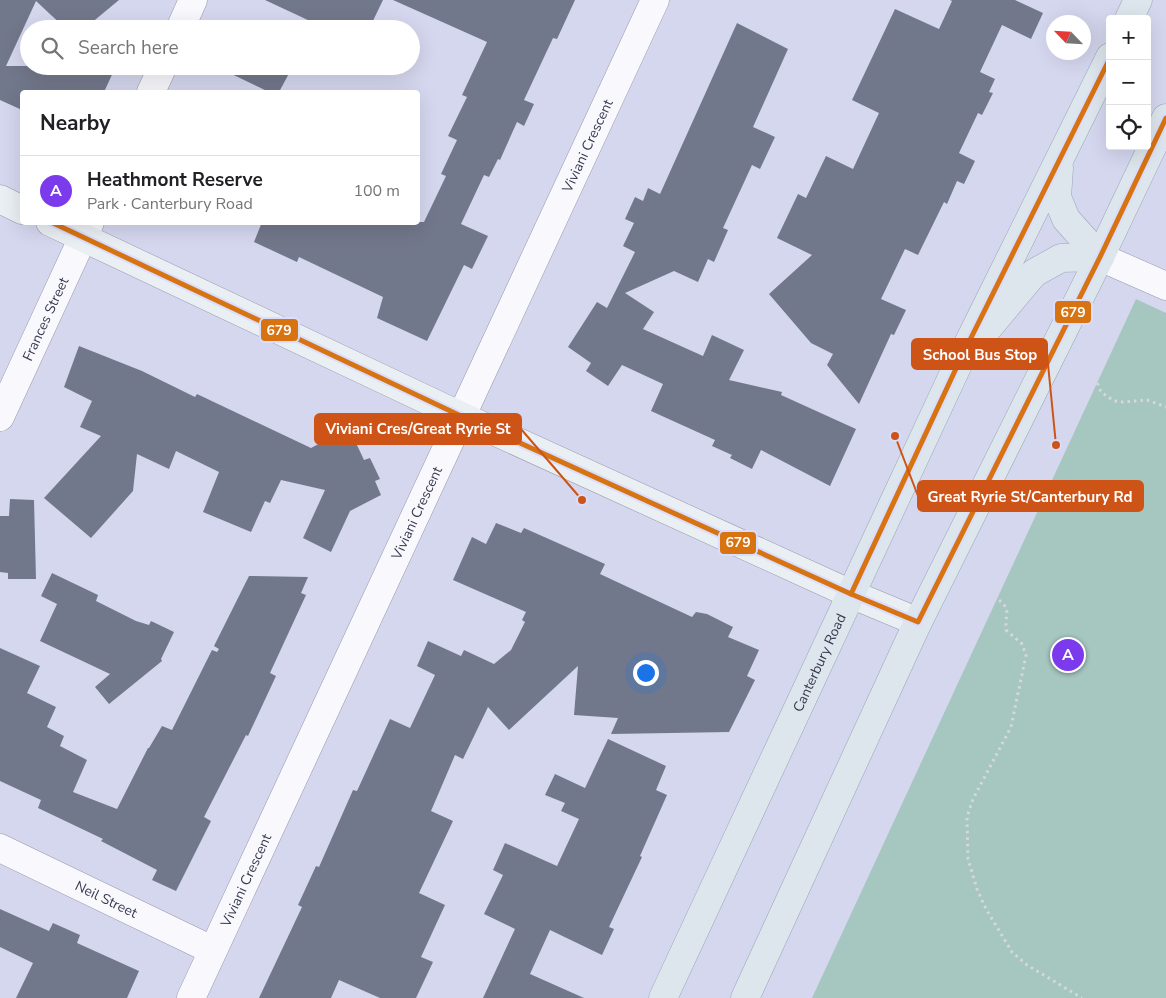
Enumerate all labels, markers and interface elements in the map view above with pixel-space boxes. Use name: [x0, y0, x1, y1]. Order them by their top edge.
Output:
north arrow: [1046, 15, 1091, 60]
map controls: [1106, 15, 1151, 150]
button: +: [1106, 15, 1151, 60]
search box: [20, 20, 420, 75]
icon: search: [38, 34, 66, 62]
text: Search here: [78, 35, 179, 61]
button: −: [1106, 60, 1151, 105]
street label: Viviani Crescent: [557, 96, 618, 196]
button: locate: [1106, 105, 1151, 150]
text: Nearby: [40, 109, 110, 137]
text: Heathmont Reserve: [87, 167, 263, 193]
text: A: [50, 180, 62, 202]
text: 100 m: [353, 180, 400, 202]
text: Park · Canterbury Road: [87, 193, 253, 215]
street label: Frances Street: [18, 274, 73, 364]
line badge: 679: [1054, 300, 1092, 324]
text: 679: [1060, 303, 1086, 322]
line badge: 679: [260, 318, 299, 342]
text: 679: [266, 321, 292, 340]
callout: School Bus Stop: [912, 339, 1047, 369]
text: School Bus Stop: [923, 345, 1037, 365]
callout: Viviani Cres/Great Ryrie St: [315, 414, 521, 444]
text: Viviani Cres/Great Ryrie St: [324, 419, 511, 439]
street label: Viviani Crescent: [387, 463, 447, 564]
callout: Great Ryrie St/Canterbury Rd: [918, 481, 1143, 511]
text: Great Ryrie St/Canterbury Rd: [927, 487, 1133, 507]
line badge: 679: [719, 531, 757, 555]
text: 679: [725, 533, 751, 552]
street label: Canterbury Road: [788, 610, 851, 715]
pin: A: [1052, 636, 1084, 674]
your location: [633, 660, 659, 686]
street label: Viviani Crescent: [216, 831, 276, 931]
street label: Neil Street: [72, 877, 141, 923]

